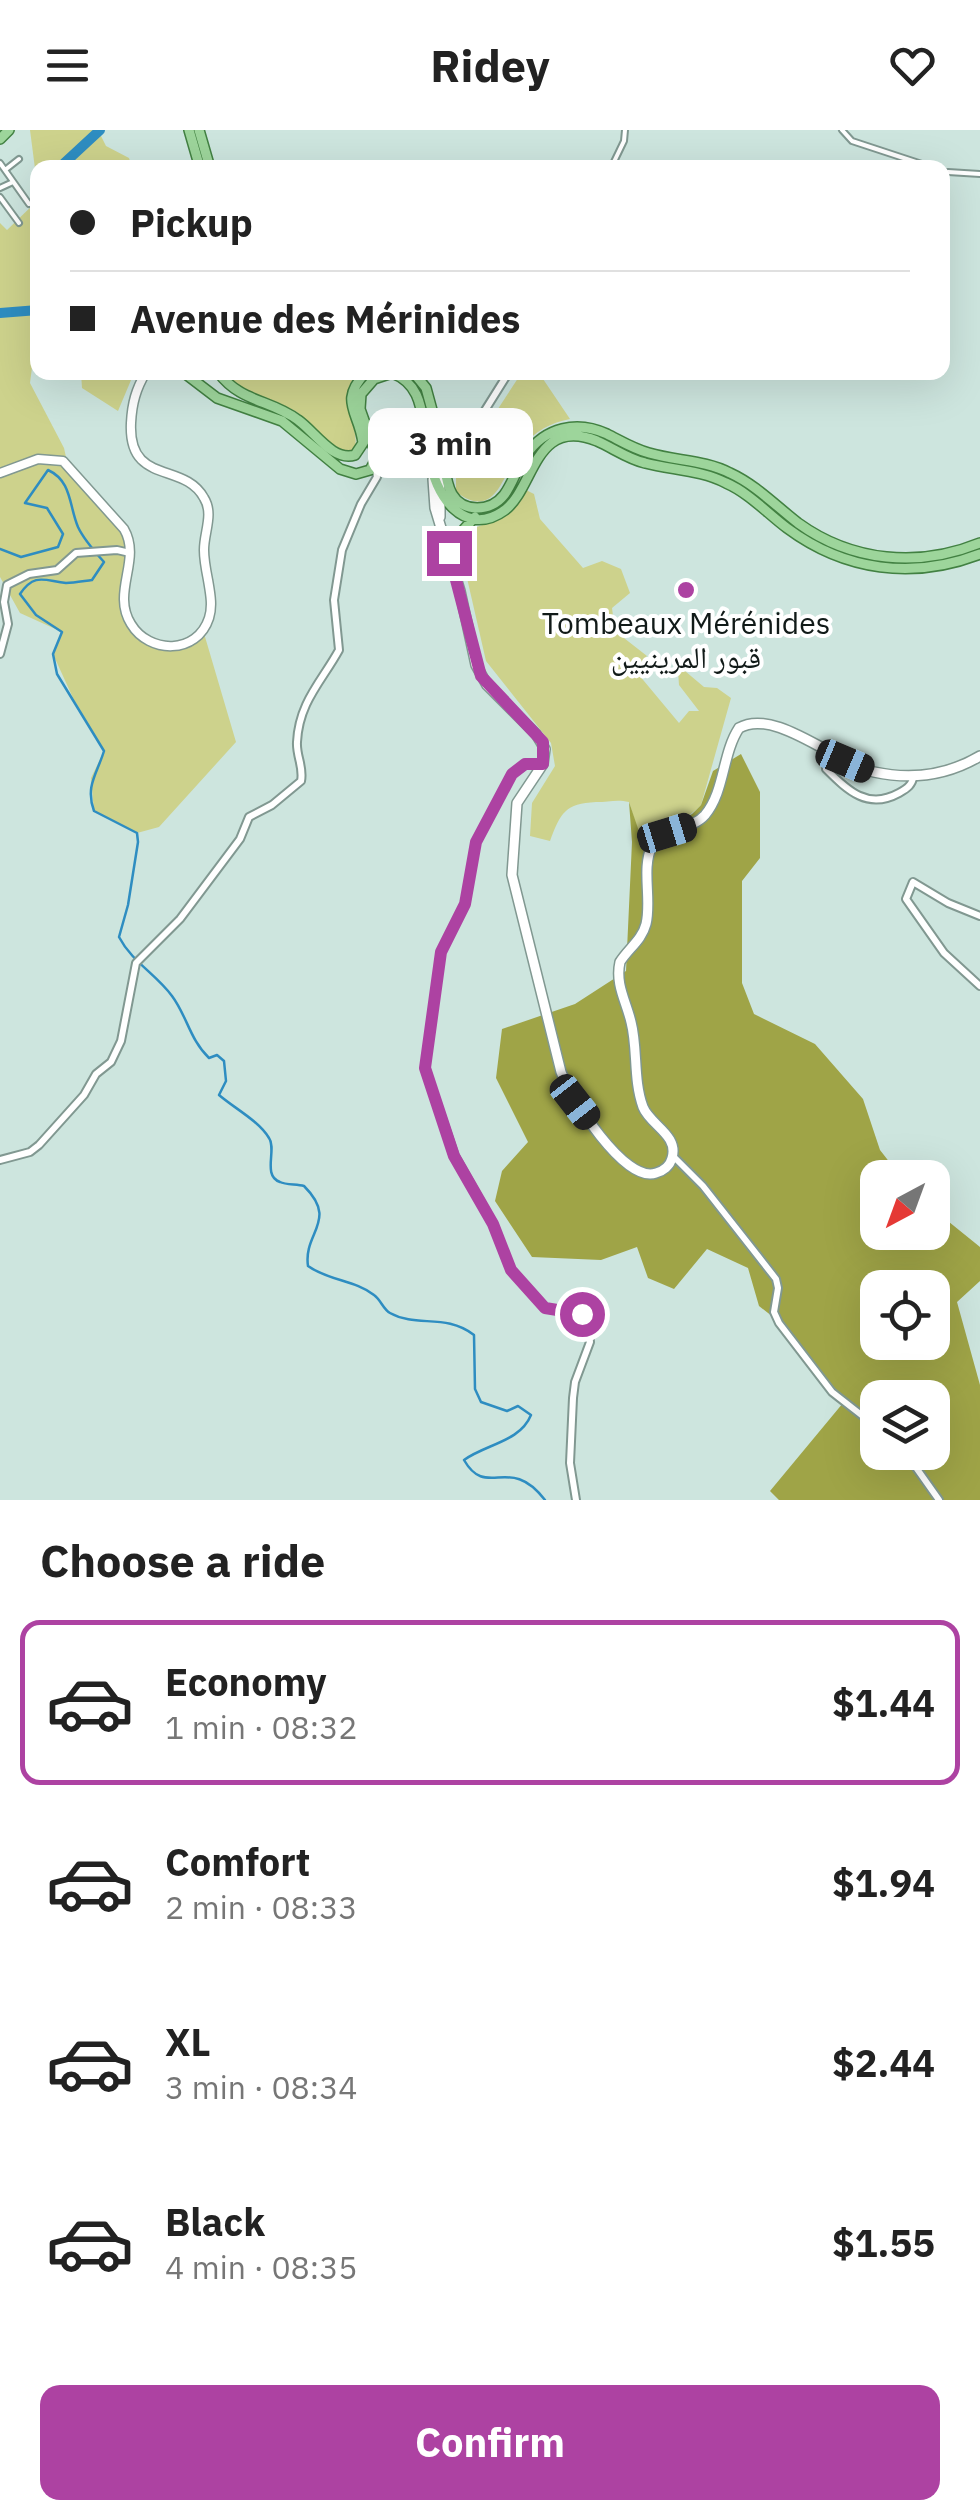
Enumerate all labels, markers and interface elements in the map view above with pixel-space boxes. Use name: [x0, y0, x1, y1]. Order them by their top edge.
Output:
text: Ridey: [430, 36, 550, 94]
icon: menu: [40, 38, 95, 93]
icon: heart: [885, 38, 940, 93]
text: Pickup: [130, 198, 253, 247]
text: Avenue des Mérinides: [130, 294, 520, 343]
callout: 3 min: [366, 408, 532, 478]
text: 3 min: [409, 422, 492, 464]
route end: [427, 531, 472, 576]
marker: Tombeaux Mérénides قبور المرينيين: [675, 579, 697, 601]
place label: Tombeaux Mérénides قبور المرينيين: [542, 603, 830, 676]
car: [812, 735, 878, 787]
car: [634, 810, 700, 856]
car: [545, 1069, 605, 1135]
north arrow: [860, 1160, 950, 1250]
map controls: [860, 1160, 950, 1470]
button: locate: [860, 1270, 950, 1360]
route start: [560, 1292, 605, 1337]
button: layers: [860, 1380, 950, 1470]
text: Choose a ride: [40, 1531, 325, 1589]
text: Economy: [165, 1657, 327, 1706]
icon: car: [45, 1658, 135, 1748]
text: $1.44: [832, 1678, 935, 1727]
text: 1 min · 08:32: [165, 1706, 358, 1748]
text: Comfort: [165, 1837, 310, 1886]
icon: car: [45, 1838, 135, 1928]
text: $1.94: [832, 1858, 935, 1907]
text: 2 min · 08:33: [165, 1886, 358, 1928]
text: XL: [165, 2017, 211, 2066]
icon: car: [45, 2018, 135, 2108]
text: $2.44: [832, 2038, 935, 2087]
text: 3 min · 08:34: [165, 2066, 358, 2108]
text: Black: [165, 2197, 265, 2246]
icon: car: [45, 2198, 135, 2288]
text: $1.55: [832, 2218, 935, 2267]
text: 4 min · 08:35: [165, 2246, 358, 2288]
button: Confirm: [40, 2385, 940, 2500]

